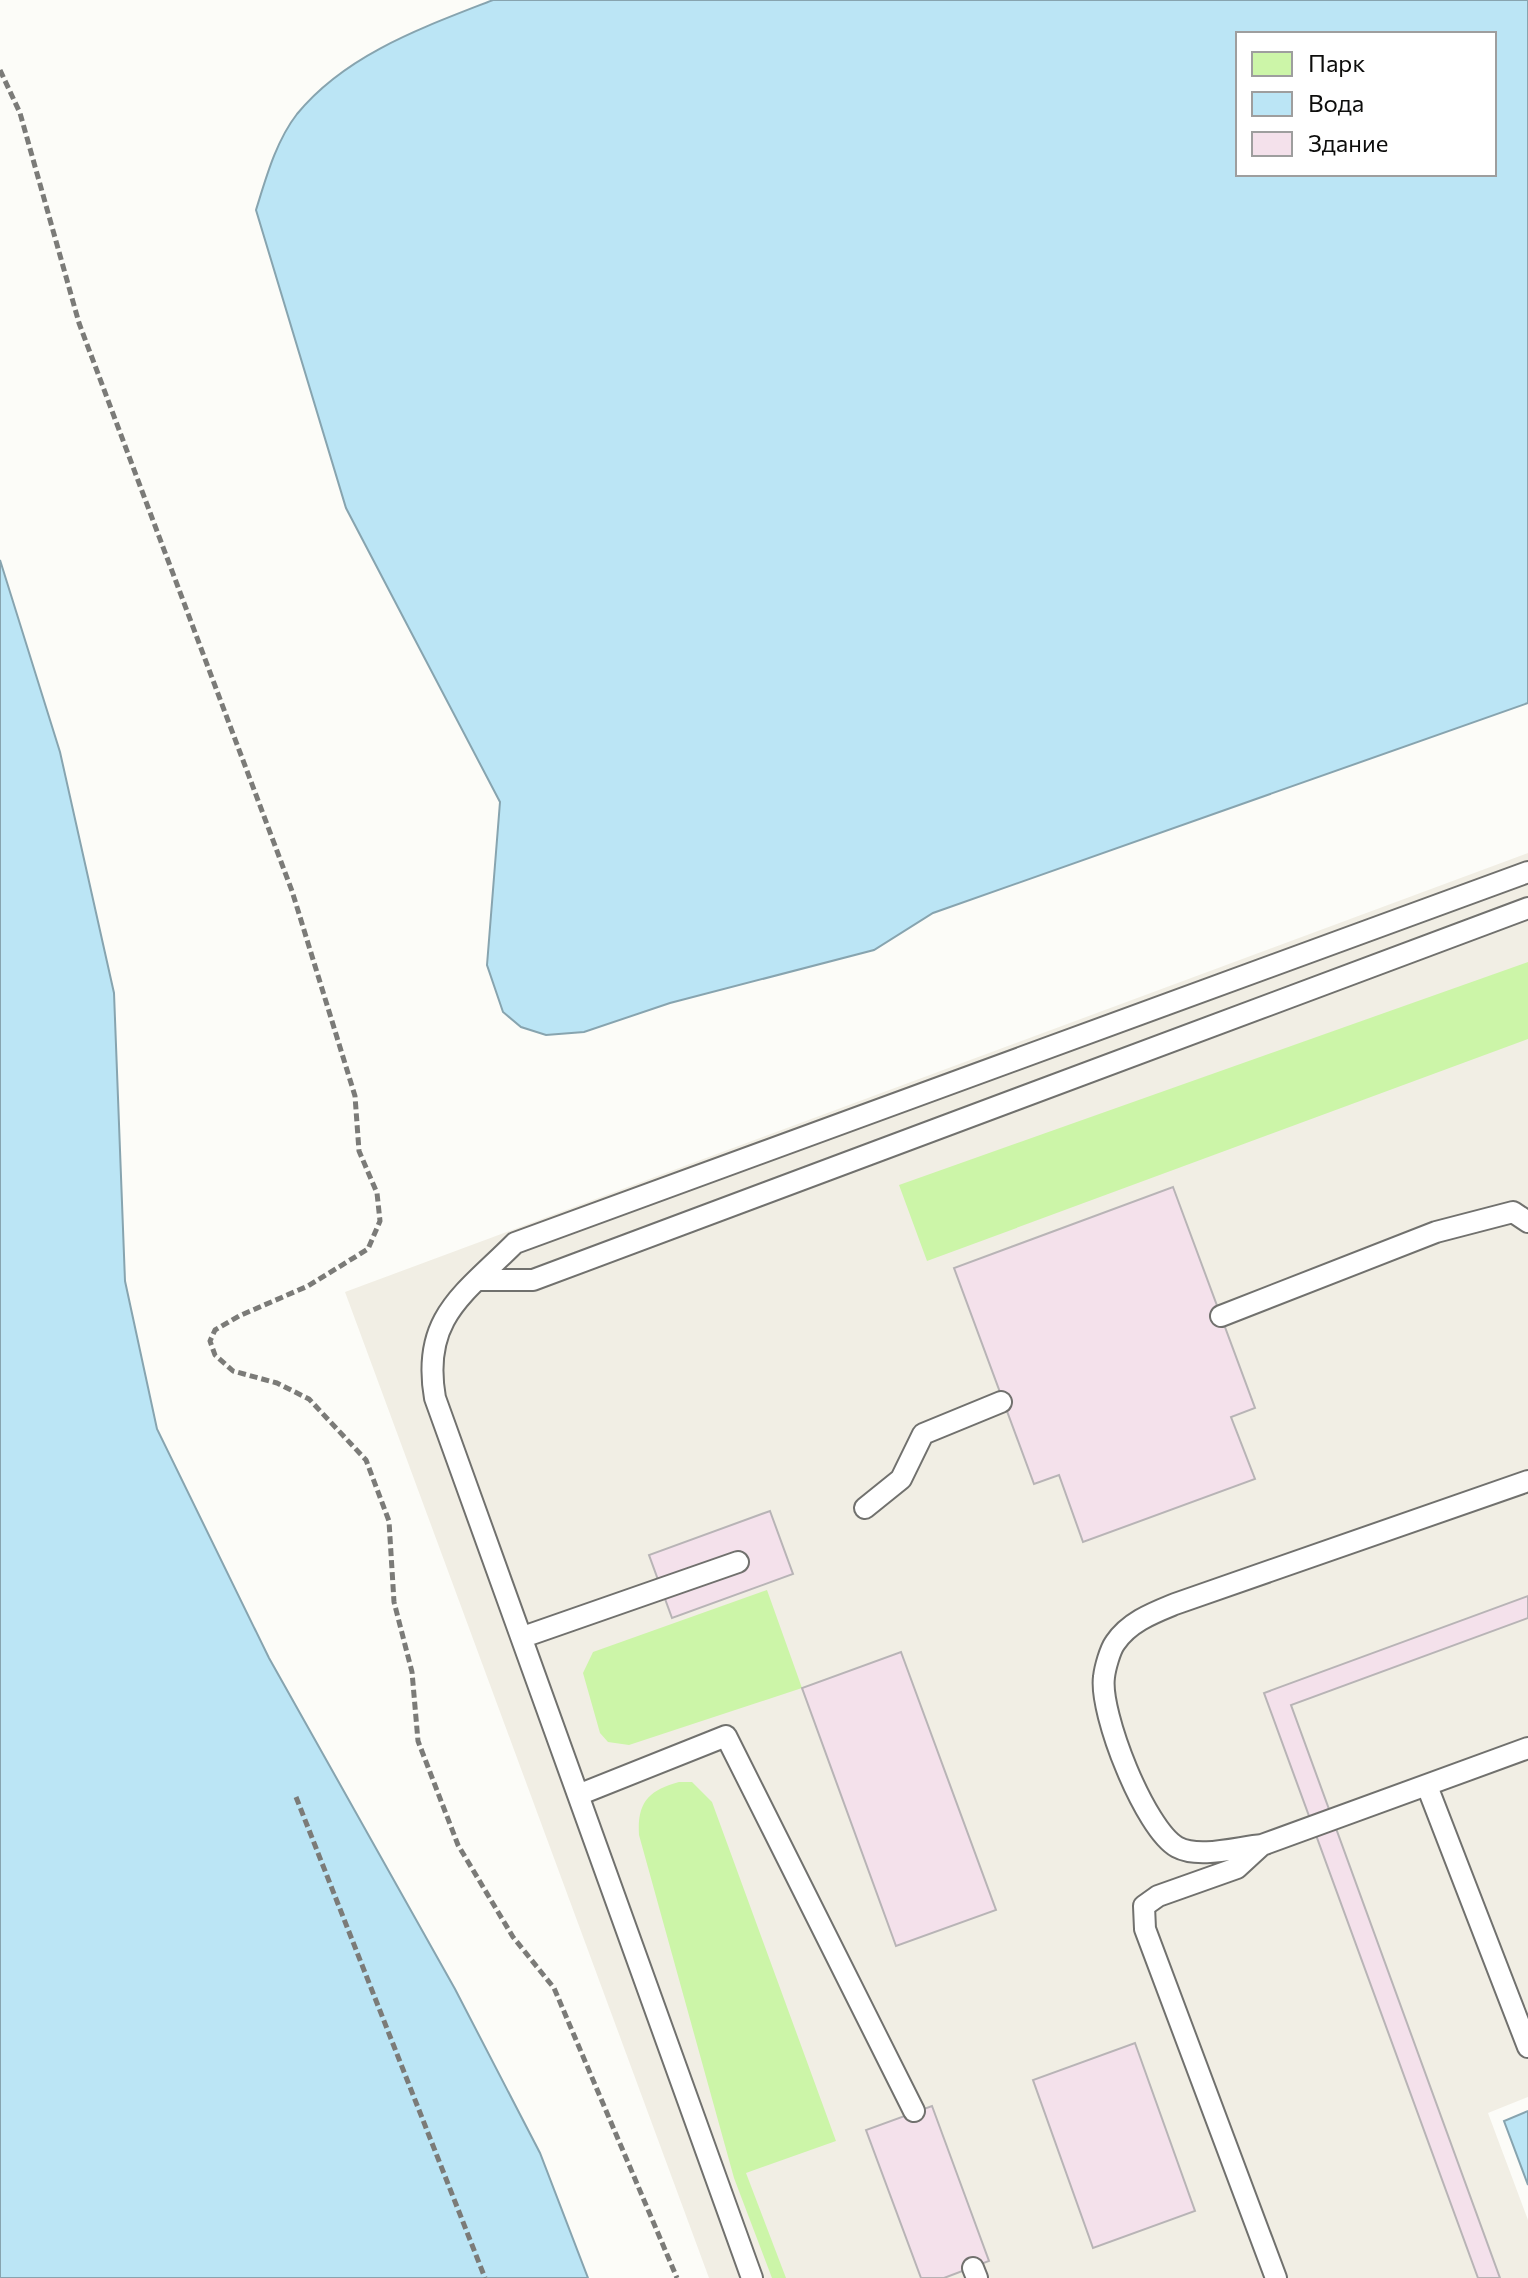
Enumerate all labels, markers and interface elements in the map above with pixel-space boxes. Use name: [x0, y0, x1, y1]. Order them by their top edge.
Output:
legend: [1236, 32, 1496, 176]
text: Парк: [1308, 48, 1365, 77]
text: Вода: [1308, 88, 1364, 117]
text: Здание: [1308, 128, 1388, 157]

